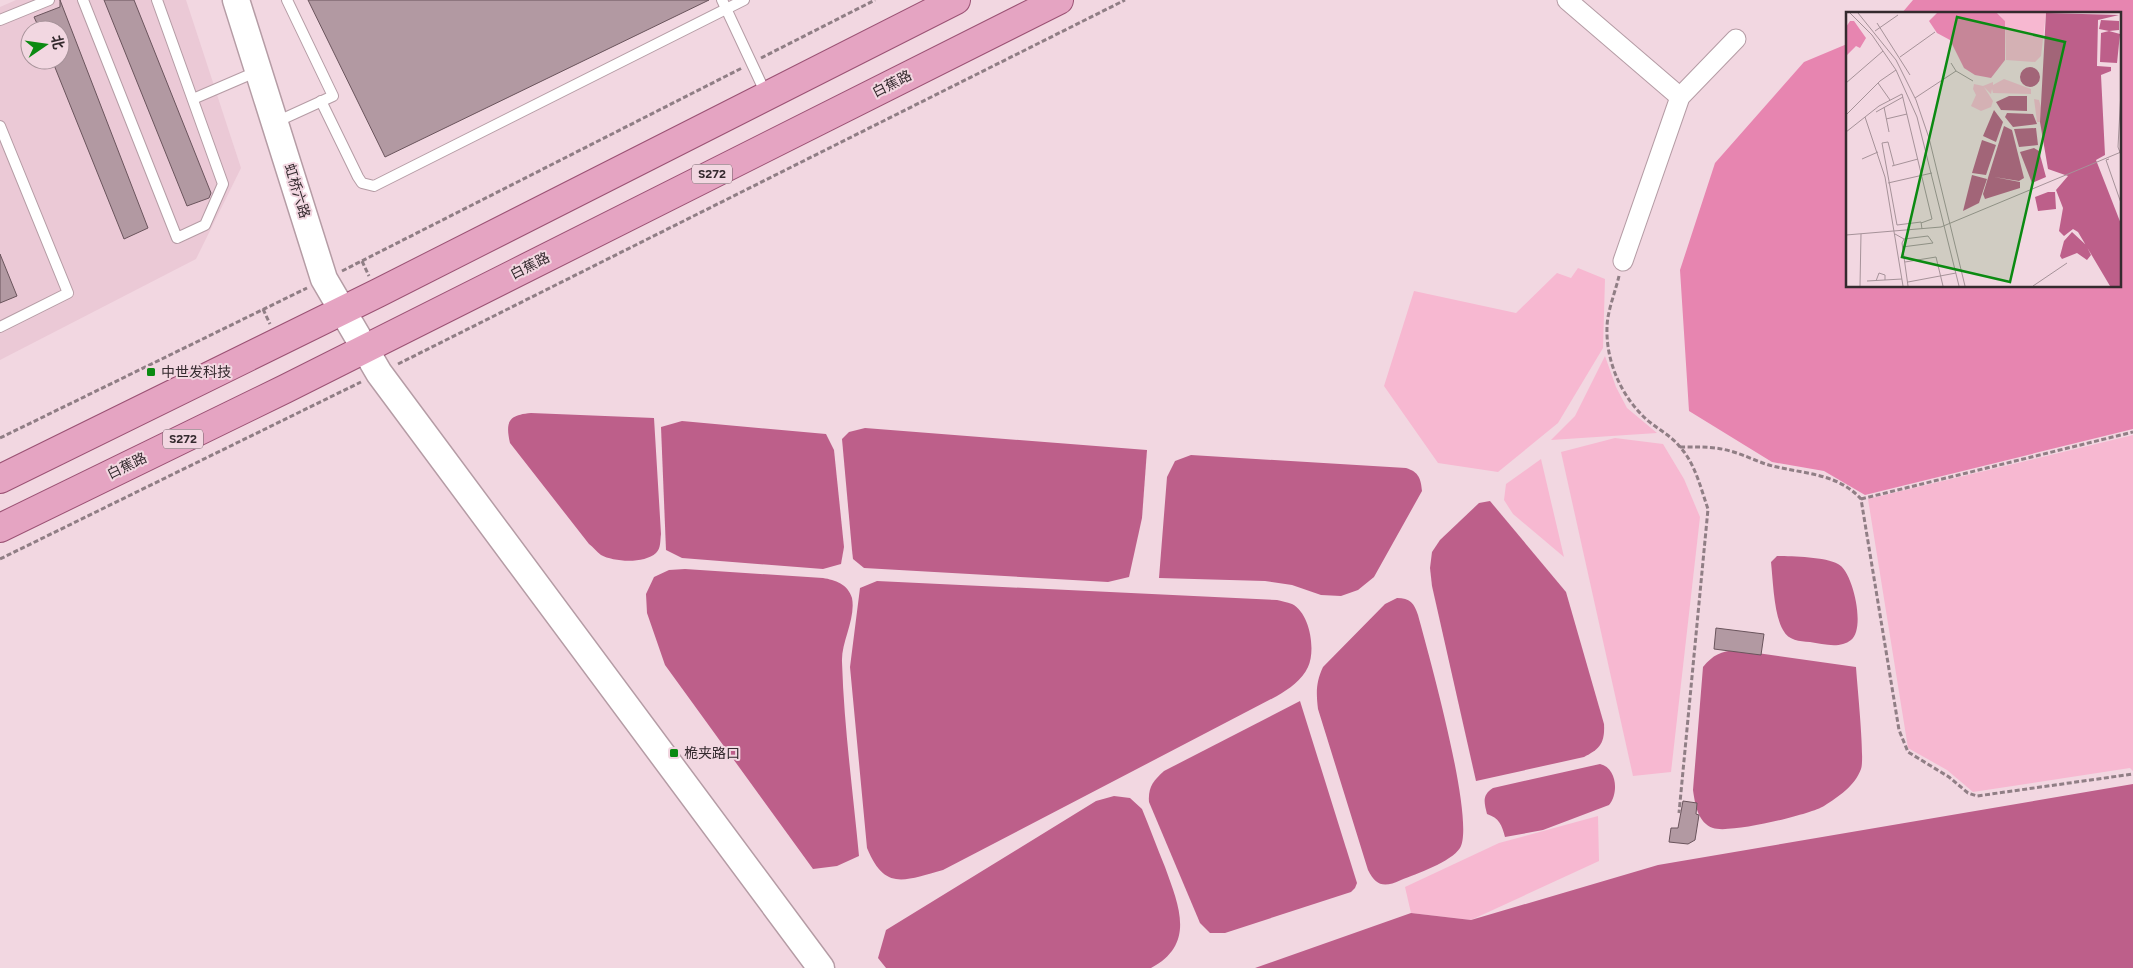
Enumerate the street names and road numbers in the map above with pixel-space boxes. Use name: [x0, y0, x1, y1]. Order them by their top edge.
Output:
street label: 白蕉路: [869, 67, 915, 101]
street label: 虹桥六路: [281, 162, 313, 220]
road number: S272: [692, 164, 732, 183]
street label: 白蕉路: [507, 249, 553, 283]
road number: S272: [163, 429, 203, 448]
street label: 白蕉路: [104, 449, 150, 483]

